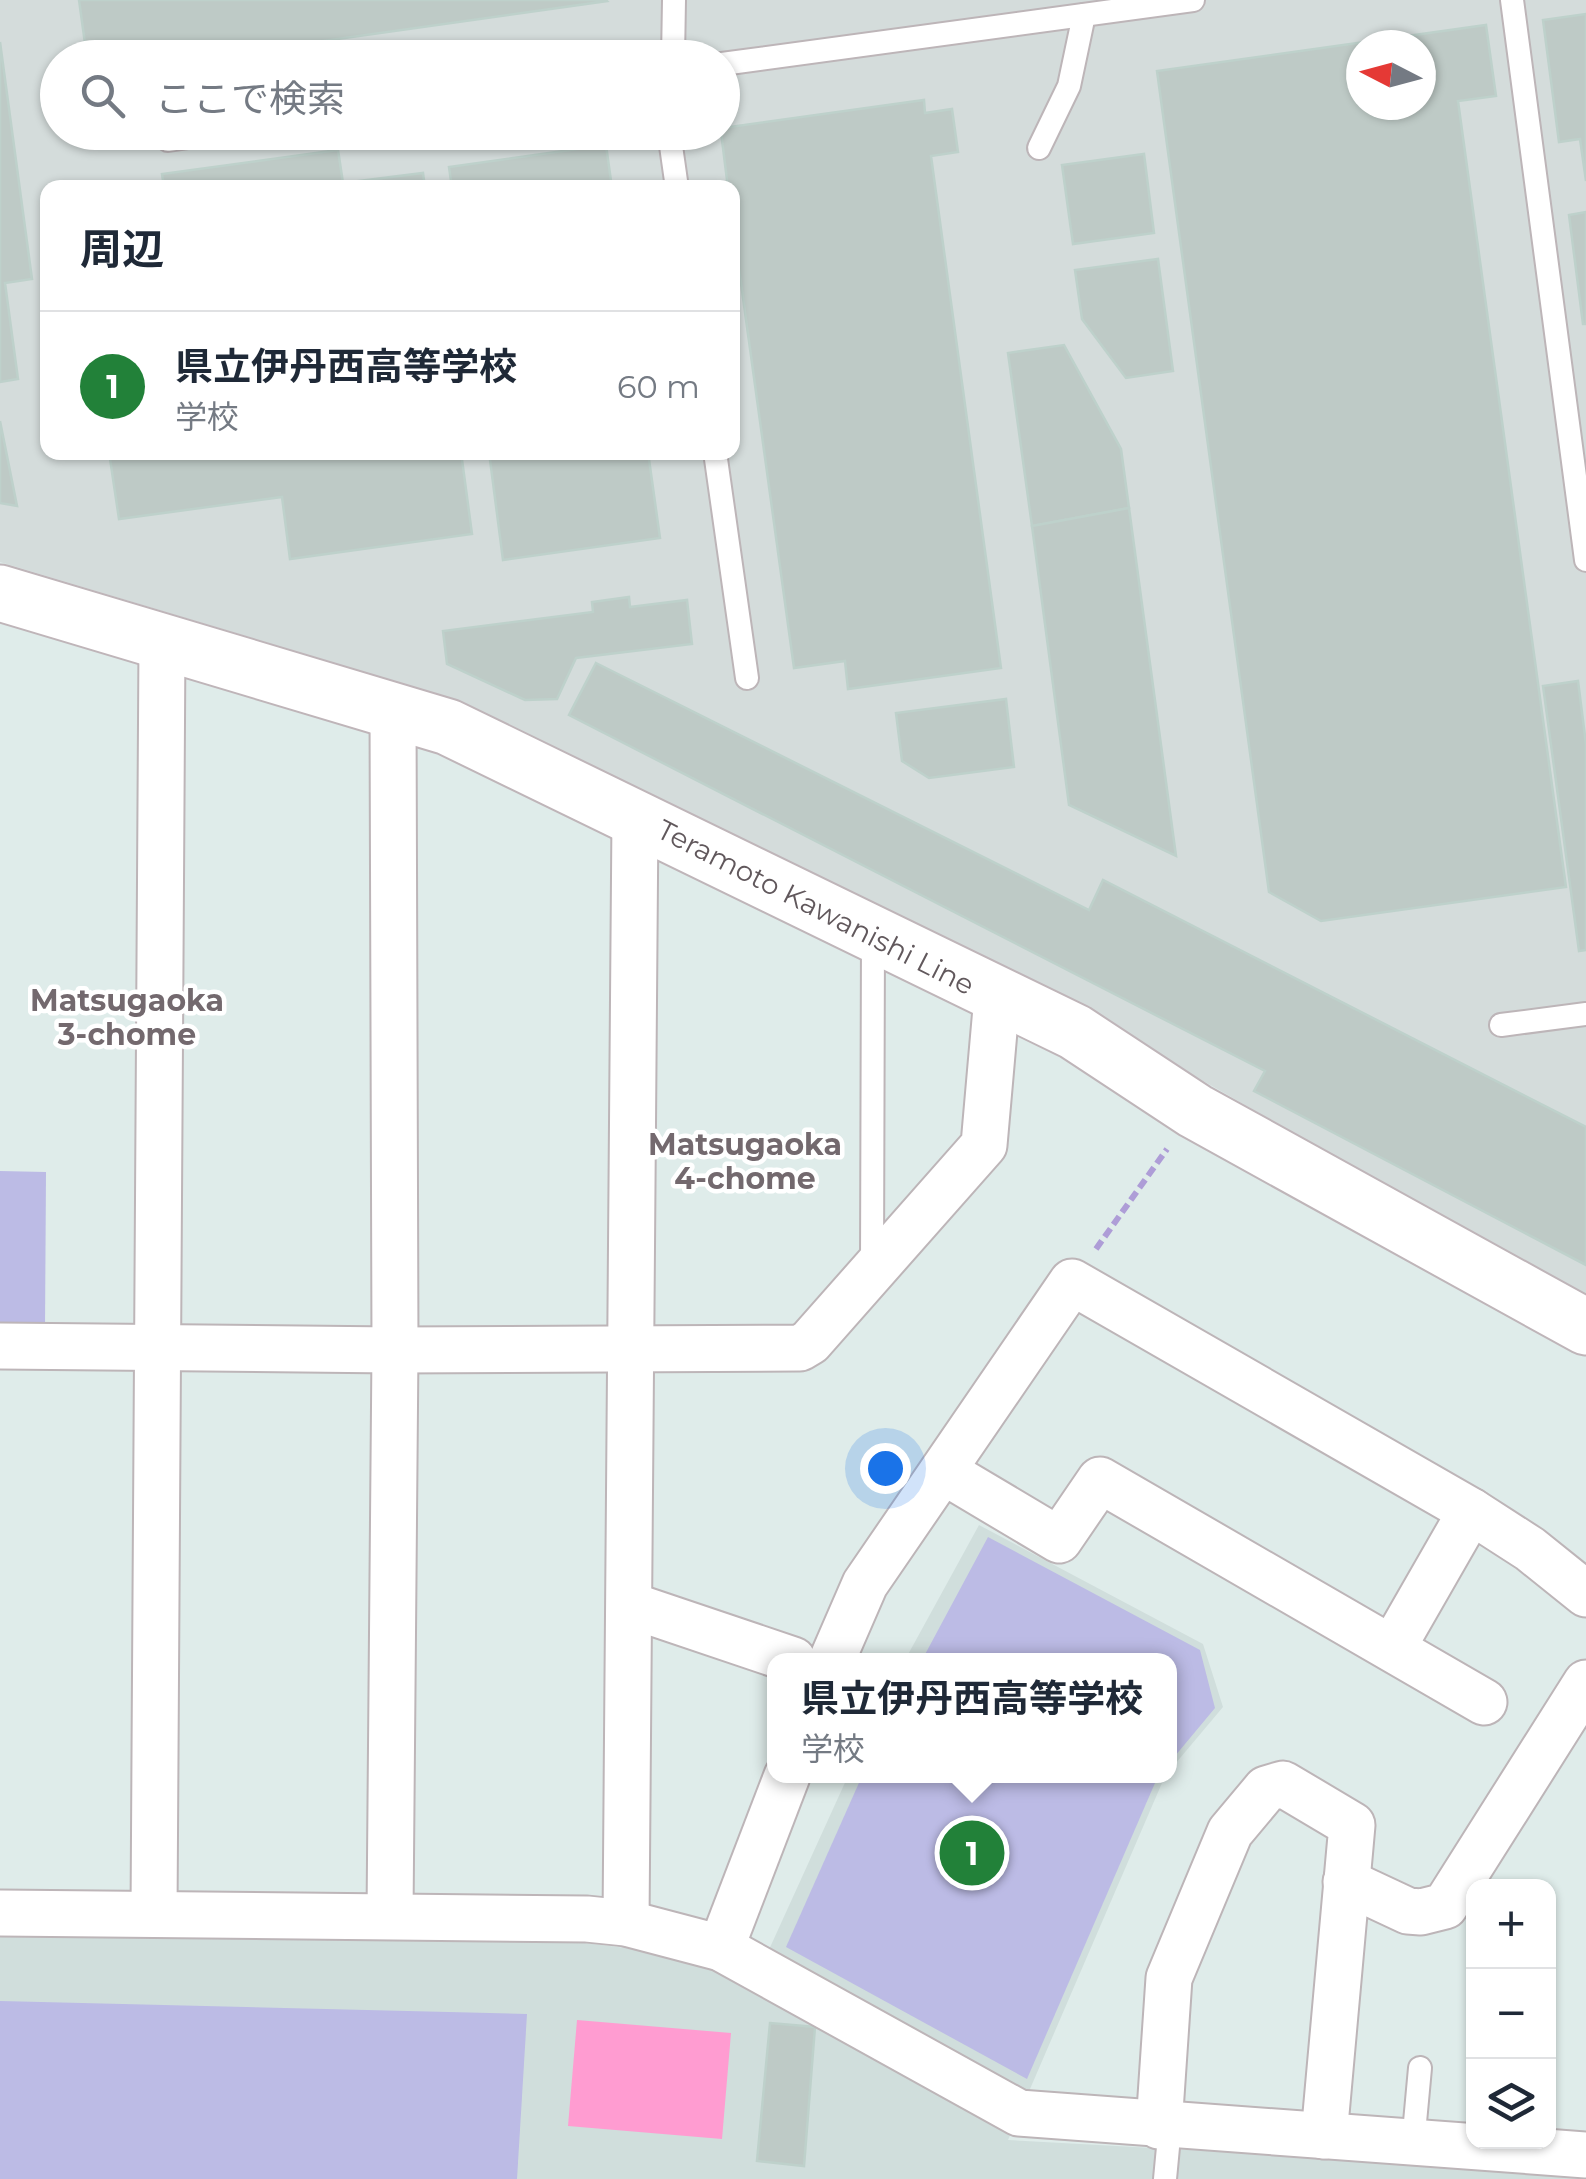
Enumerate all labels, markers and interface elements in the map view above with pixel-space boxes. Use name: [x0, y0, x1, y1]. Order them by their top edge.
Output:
north arrow: [1346, 30, 1436, 120]
search box: [40, 40, 740, 150]
icon: search: [75, 68, 130, 123]
text: ここで検索: [155, 75, 345, 122]
text: 周辺: [80, 223, 164, 275]
text: 県立伊丹西高等学校: [175, 343, 517, 390]
text: 1: [106, 367, 119, 406]
text: 60 m: [617, 367, 700, 406]
text: 学校: [175, 397, 239, 436]
street label: Teramoto Kawanishi Line: [652, 812, 980, 1002]
district label: Matsugaoka 3-chome: [30, 982, 224, 1053]
district label: Matsugaoka 4-chome: [648, 1126, 842, 1197]
your location: [860, 1443, 911, 1494]
popup: [767, 1653, 1177, 1783]
text: 県立伊丹西高等学校: [801, 1675, 1143, 1722]
text: 学校: [801, 1729, 865, 1768]
pin: 1: [940, 1816, 1004, 1890]
map controls: [1466, 1879, 1556, 2149]
button: +: [1466, 1879, 1556, 1969]
button: −: [1466, 1969, 1556, 2059]
button: layers: [1466, 2059, 1556, 2149]

